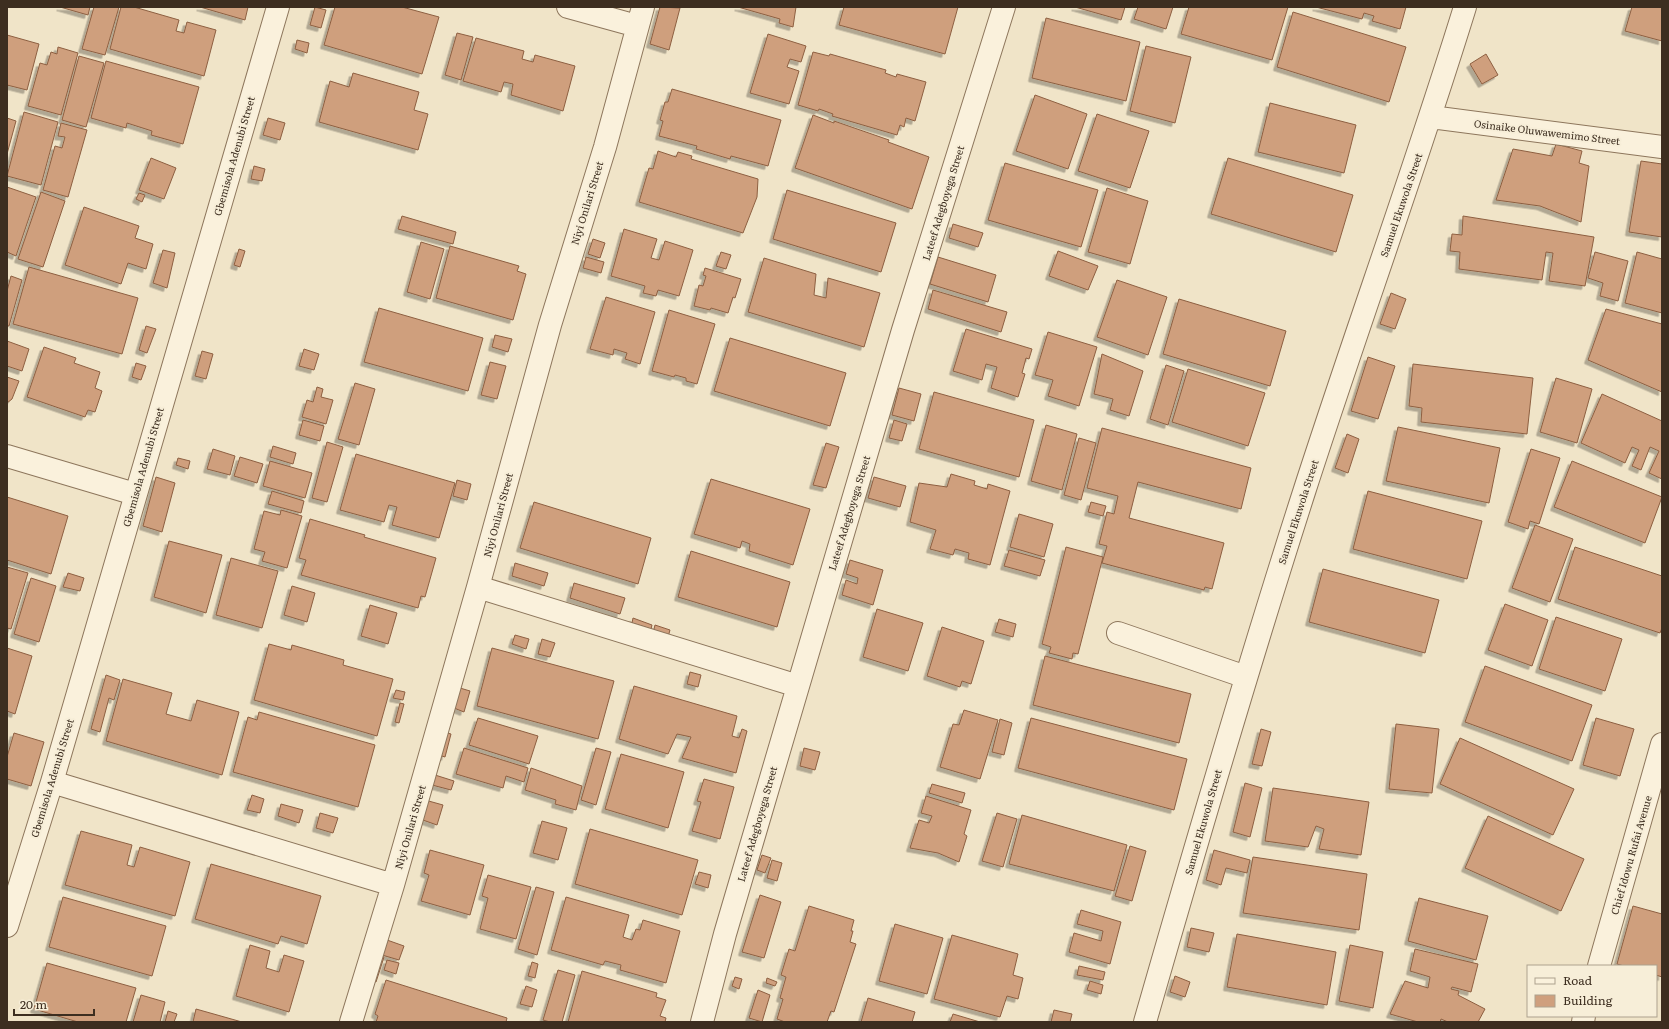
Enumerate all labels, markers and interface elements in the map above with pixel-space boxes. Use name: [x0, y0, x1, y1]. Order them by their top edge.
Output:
street label: Gbemisola Adenubi Street: [209, 94, 258, 217]
street label: Osinaike Oluwawemimo Street: [1473, 115, 1621, 148]
street label: Lateef Adegboyega Street: [918, 143, 967, 262]
street label: Samuel Ekuwola Street: [1376, 151, 1425, 259]
street label: Niyi Onilari Street: [567, 159, 606, 247]
street label: Gbemisola Adenubi Street: [118, 405, 167, 528]
street label: Lateef Adegboyega Street: [824, 453, 873, 572]
street label: Samuel Ekuwola Street: [1274, 458, 1322, 566]
street label: Niyi Onilari Street: [479, 471, 516, 559]
street label: Gbemisola Adenubi Street: [26, 717, 77, 839]
street label: Lateef Adegboyega Street: [733, 764, 780, 883]
street label: Samuel Ekuwola Street: [1180, 767, 1225, 876]
street label: Niyi Onilari Street: [390, 783, 429, 871]
street label: Chief Idowu Rufai Avenue: [1606, 794, 1655, 916]
legend: [1527, 965, 1657, 1017]
text: Road: [1563, 971, 1593, 989]
scale bar: [14, 991, 94, 1017]
text: Building: [1563, 991, 1613, 1009]
text: 20 m: [20, 995, 47, 1013]

